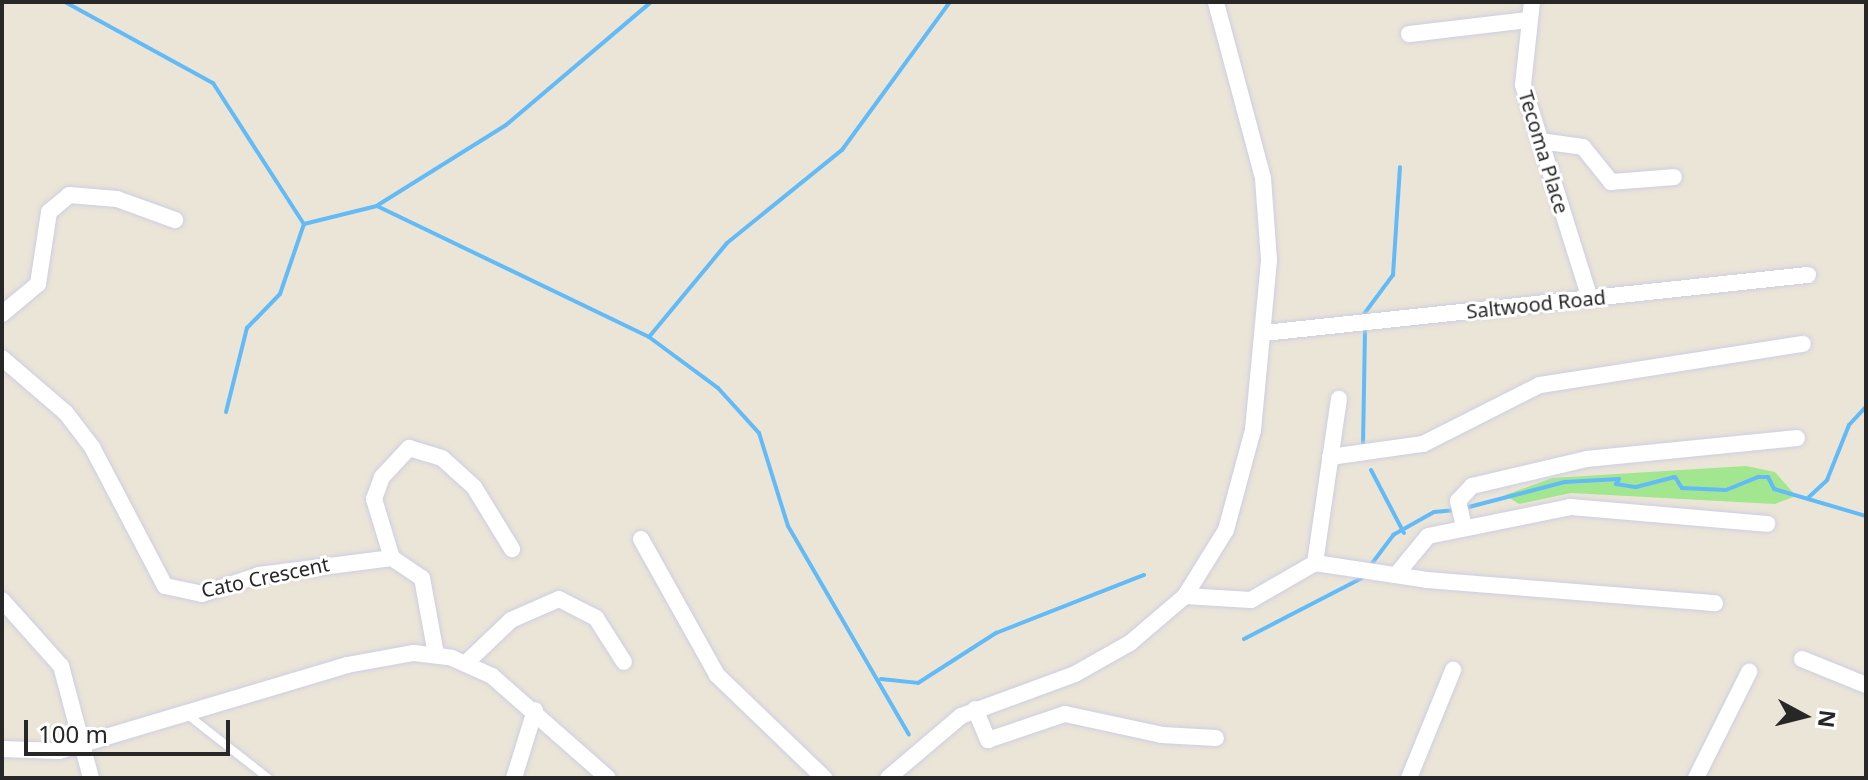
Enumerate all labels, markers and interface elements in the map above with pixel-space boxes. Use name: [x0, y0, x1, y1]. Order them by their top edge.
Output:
street label: Tecoma Place: [1514, 88, 1574, 216]
street label: Saltwood Road: [1465, 285, 1607, 323]
street label: Cato Crescent: [199, 552, 331, 602]
north arrow: [1764, 676, 1844, 756]
scale bar: [28, 704, 234, 754]
text: N: [1812, 708, 1844, 730]
text: 100 m: [38, 717, 108, 750]

